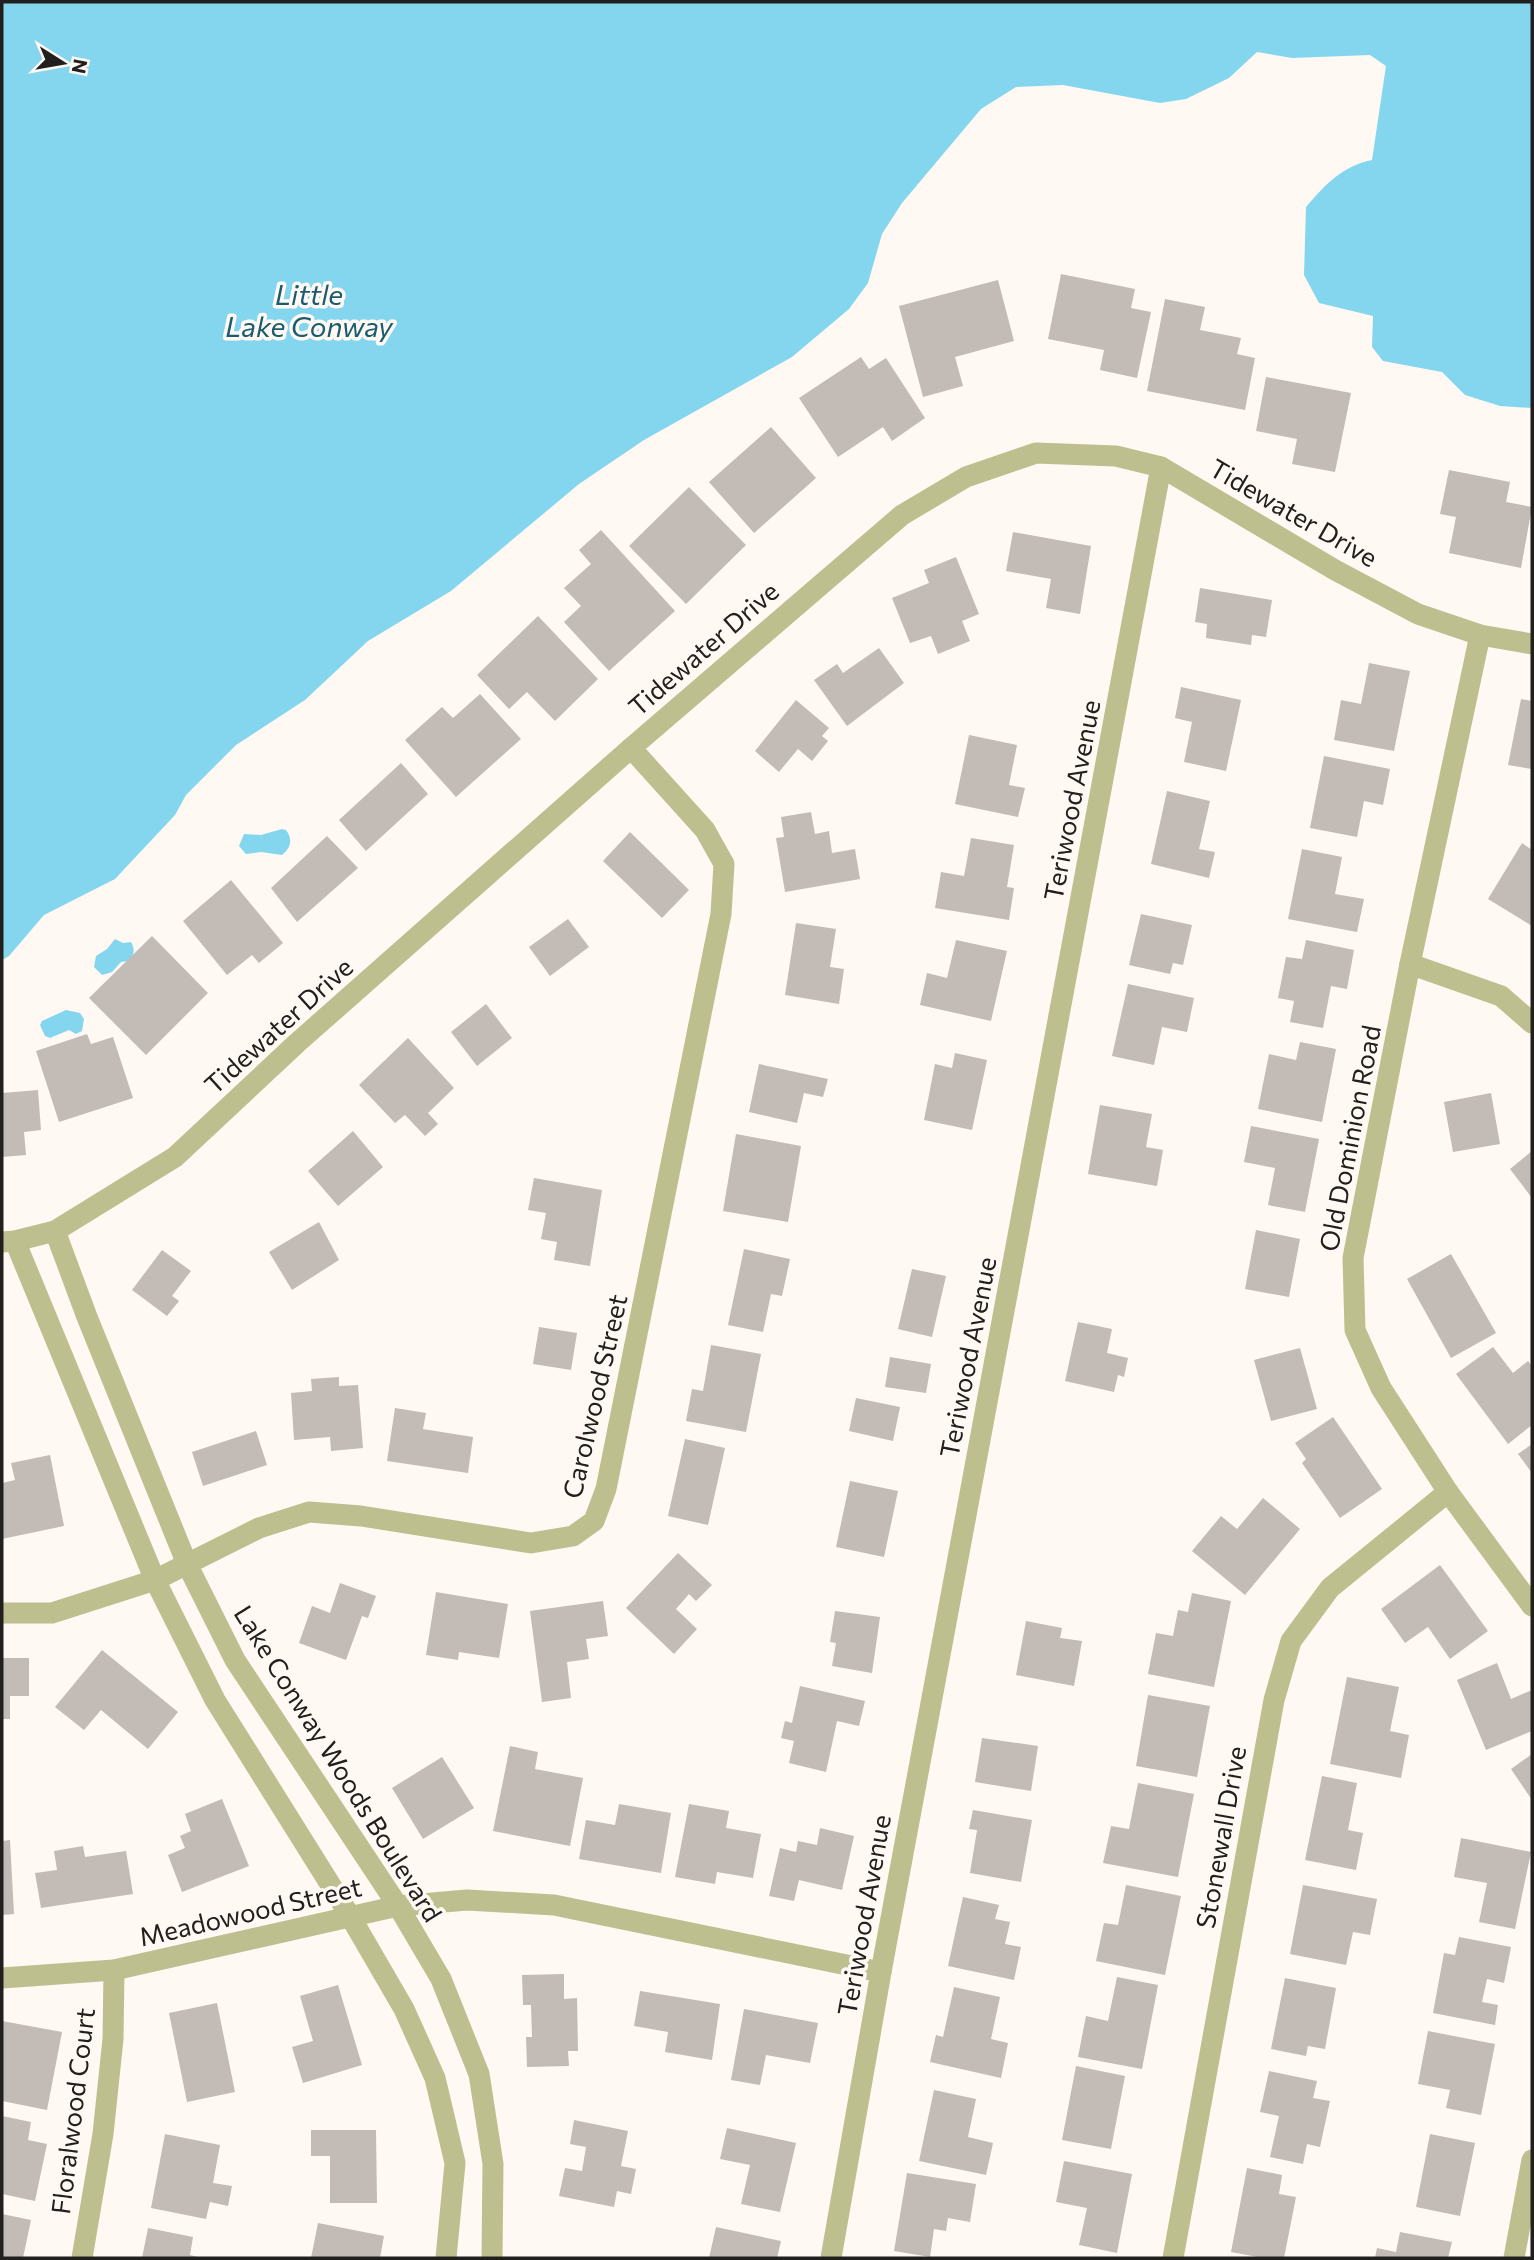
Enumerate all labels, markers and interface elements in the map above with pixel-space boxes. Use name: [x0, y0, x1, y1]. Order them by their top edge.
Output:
north arrow: [28, 28, 98, 98]
text: N: [68, 57, 93, 76]
water label: Little Lake Conway: [225, 277, 394, 343]
street label: Tidewater Drive: [1205, 452, 1383, 572]
street label: Tidewater Drive: [622, 575, 784, 721]
street label: Teriwood Avenue: [1036, 697, 1106, 903]
street label: Tidewater Drive: [198, 950, 358, 1100]
street label: Old Dominion Road: [1312, 1022, 1386, 1254]
street label: Teriwood Avenue: [932, 1254, 1002, 1460]
street label: Carolwood Street: [555, 1291, 633, 1501]
street label: Lake Conway Woods Boulevard: [229, 1599, 449, 1927]
street label: Stonewall Drive: [1189, 1743, 1251, 1931]
street label: Teriwood Avenue: [830, 1812, 896, 2018]
street label: Meadowood Street: [136, 1870, 364, 1952]
street label: Floralwood Court: [44, 2006, 100, 2216]

